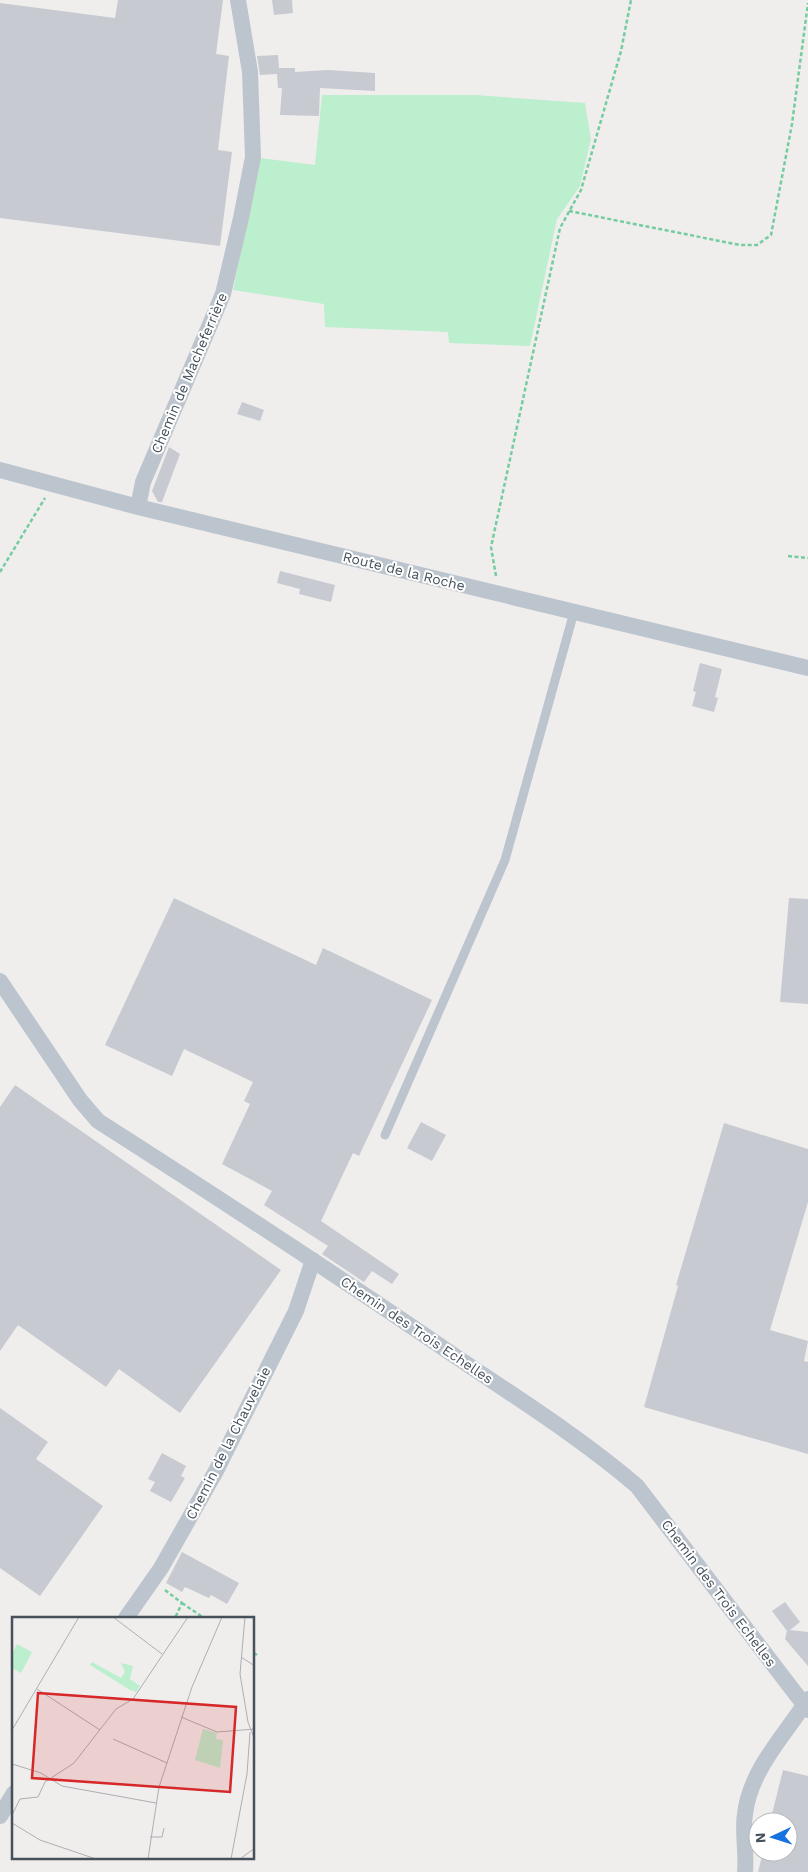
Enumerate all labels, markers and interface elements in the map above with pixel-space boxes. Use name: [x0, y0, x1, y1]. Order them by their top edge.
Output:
street label: Chemin de Macheferrière: [148, 290, 230, 456]
street label: Route de la Roche: [341, 548, 467, 594]
street label: Chemin des Trois Echelles: [338, 1273, 496, 1387]
street label: Chemin de la Chauvelaie: [182, 1364, 274, 1522]
street label: Chemin des Trois Echelles: [658, 1516, 780, 1670]
inset map: [12, 1617, 255, 1860]
north arrow: [748, 1812, 798, 1862]
text: N: [752, 1832, 768, 1844]

